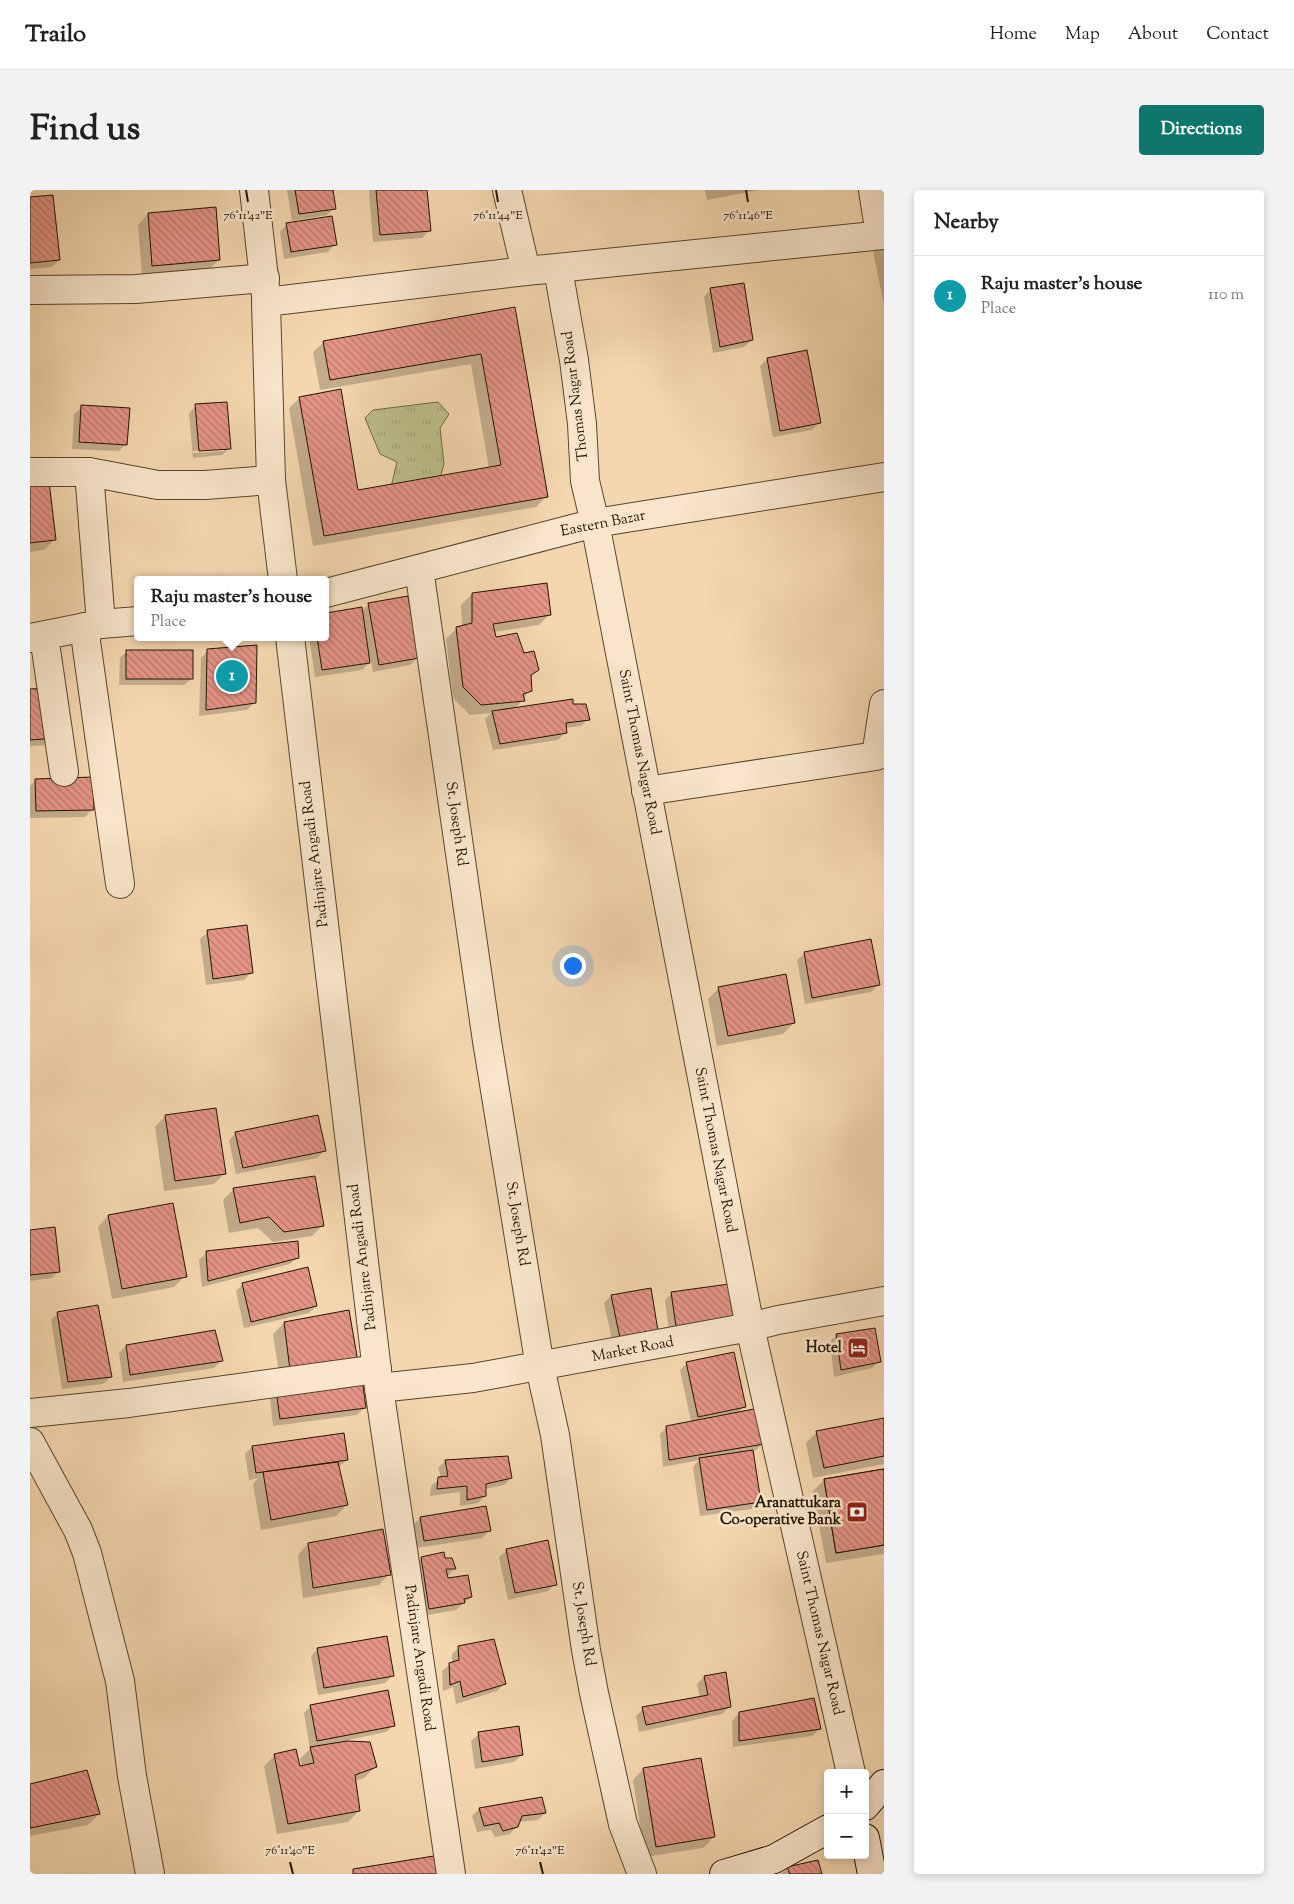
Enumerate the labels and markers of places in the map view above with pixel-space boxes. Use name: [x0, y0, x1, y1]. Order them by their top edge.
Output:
pin: 1: [216, 657, 248, 695]
hotel icon: Hotel: [846, 1336, 870, 1360]
place label: Hotel: [806, 1338, 843, 1359]
place label: Aranattukara Co-operative Bank: [720, 1493, 842, 1531]
bank icon: Aranattukara Co-operative Bank: [845, 1500, 869, 1524]

